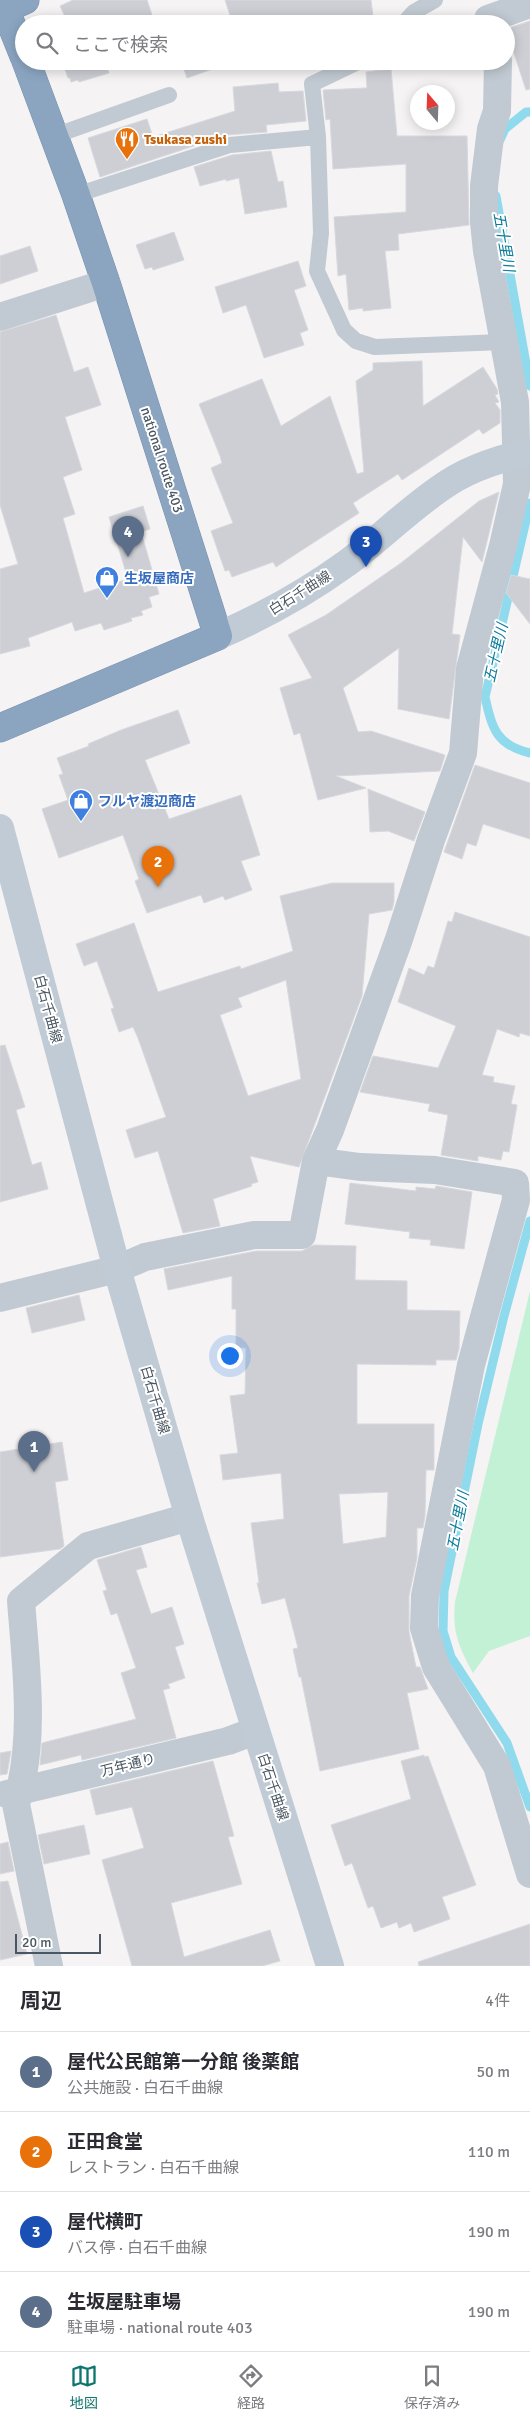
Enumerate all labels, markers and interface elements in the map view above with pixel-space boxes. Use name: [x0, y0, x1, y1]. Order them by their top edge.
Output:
search box: [15, 15, 515, 70]
icon: search: [33, 29, 61, 57]
text: ここで検索: [73, 33, 168, 57]
north arrow: [410, 85, 455, 130]
restaurant icon: Tsukasa zushi: [114, 126, 140, 160]
place label: Tsukasa zushi: [144, 131, 227, 148]
water label: 五十里川: [490, 211, 518, 275]
street label: national route 403: [137, 405, 187, 515]
pin: 4: [112, 516, 144, 557]
pin: 3: [350, 526, 382, 567]
shop icon: 生坂屋商店: [94, 565, 120, 599]
street label: 白石千曲線: [266, 567, 334, 619]
place label: 生坂屋商店: [124, 570, 194, 587]
water label: 五十里川: [480, 620, 512, 684]
shop icon: フルヤ渡辺商店: [68, 788, 94, 822]
place label: フルヤ渡辺商店: [98, 793, 196, 810]
pin: 2: [142, 846, 174, 887]
street label: 白石千曲線: [31, 973, 65, 1045]
your location: [217, 1343, 243, 1369]
street label: 白石千曲線: [137, 1364, 173, 1436]
pin: 1: [18, 1431, 50, 1472]
water label: 五十里川: [443, 1488, 473, 1552]
street label: 万年通り: [99, 1750, 157, 1780]
street label: 白石千曲線: [254, 1751, 292, 1823]
scale bar: [15, 1931, 101, 1954]
text: 20 m: [22, 1934, 51, 1951]
text: 周辺: [20, 1988, 62, 2014]
text: 4件: [485, 1991, 510, 2011]
text: 屋代公民館第一分館 後薬館: [67, 2050, 299, 2074]
text: 1: [32, 2062, 40, 2082]
text: 50 m: [476, 2062, 510, 2082]
text: 公共施設 · 白石千曲線: [67, 2078, 223, 2098]
text: 正田食堂: [67, 2130, 143, 2154]
text: 2: [32, 2142, 40, 2162]
text: 110 m: [468, 2142, 510, 2162]
text: レストラン · 白石千曲線: [67, 2158, 239, 2178]
text: 屋代横町: [67, 2210, 143, 2234]
text: 3: [32, 2222, 40, 2242]
text: 190 m: [468, 2222, 510, 2242]
text: バス停 · 白石千曲線: [67, 2238, 207, 2258]
text: 生坂屋駐車場: [67, 2290, 181, 2314]
text: 4: [32, 2302, 40, 2322]
text: 190 m: [468, 2302, 510, 2322]
text: 駐車場 · national route 403: [67, 2318, 253, 2338]
tab: 地図: [70, 2362, 98, 2412]
tab: 経路: [237, 2362, 265, 2412]
tab: 保存済み: [404, 2362, 460, 2412]

